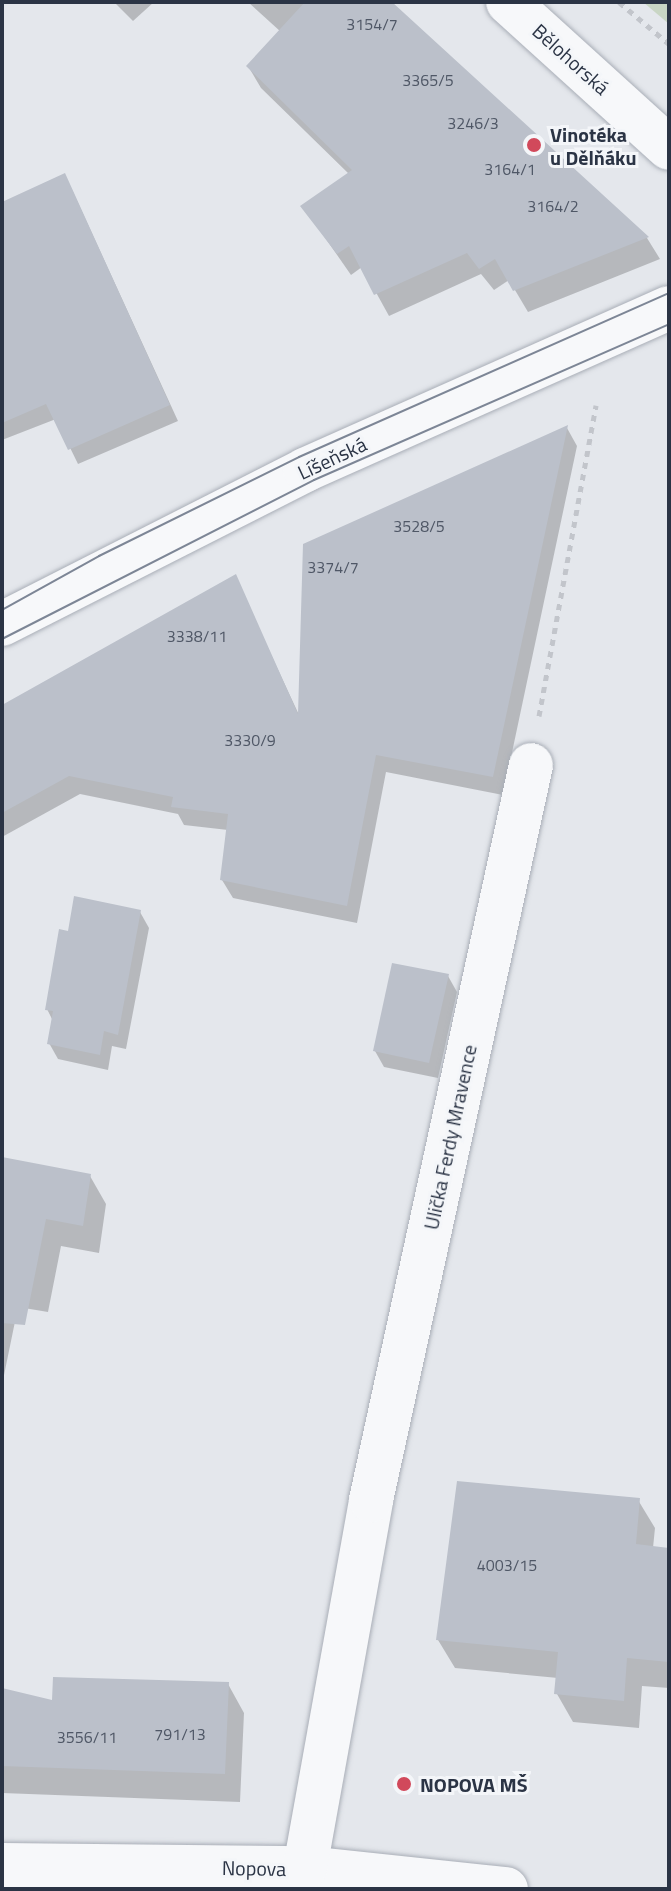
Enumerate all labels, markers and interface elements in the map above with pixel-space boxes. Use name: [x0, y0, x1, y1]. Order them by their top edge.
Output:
house number: 3154/7: [346, 14, 398, 34]
street label: Bělohorská: [528, 18, 614, 100]
house number: 3365/5: [402, 70, 454, 90]
house number: 3246/3: [447, 113, 499, 133]
place label: Vinotéka u Dělňáku: [550, 122, 636, 169]
marker: Vinotéka u Dělňáku: [525, 136, 543, 154]
house number: 3164/1: [484, 159, 536, 179]
house number: 3164/2: [527, 196, 579, 216]
street label: Líšeňská: [294, 432, 370, 484]
house number: 3528/5: [393, 516, 445, 536]
house number: 3374/7: [307, 557, 359, 577]
house number: 3338/11: [167, 626, 227, 646]
house number: 3330/9: [224, 730, 276, 750]
street label: Ulička Ferdy Mravence: [419, 1042, 481, 1232]
house number: 4003/15: [477, 1555, 537, 1575]
house number: 791/13: [154, 1724, 206, 1744]
house number: 3556/11: [57, 1727, 117, 1747]
place label: NOPOVA MŠ: [420, 1772, 528, 1796]
marker: NOPOVA MŠ: [395, 1775, 413, 1793]
street label: Nopova: [222, 1855, 286, 1881]

